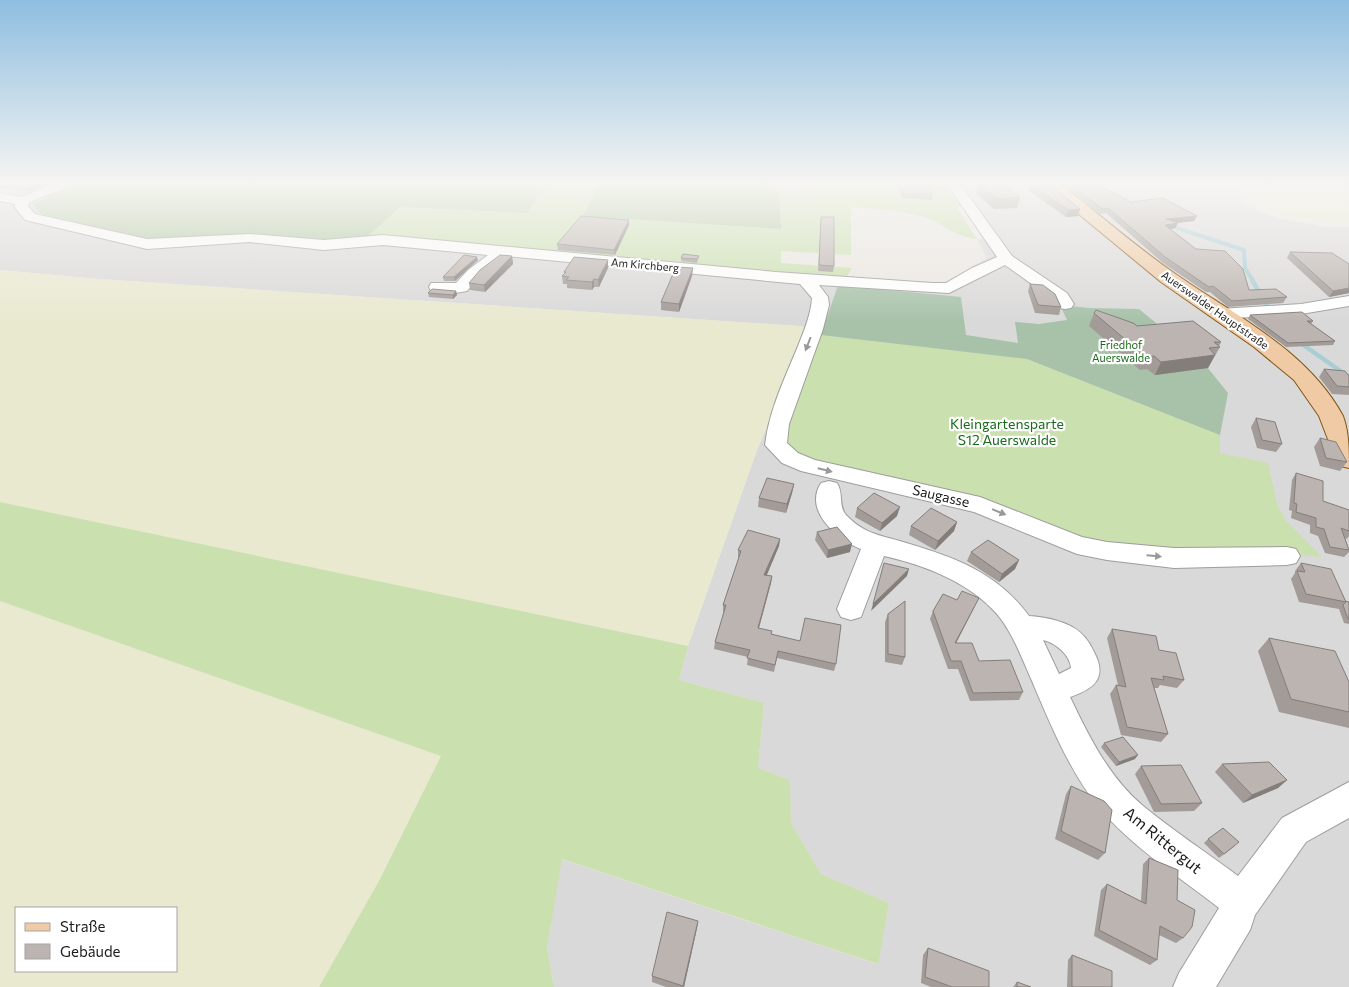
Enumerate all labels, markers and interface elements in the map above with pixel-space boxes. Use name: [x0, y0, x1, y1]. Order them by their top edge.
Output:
street label: Am Kirchberg: [611, 255, 680, 274]
street label: Auerswalder Hauptstraße: [1159, 268, 1271, 352]
one-way arrow: [804, 337, 812, 352]
park label: Friedhof Auerswalde: [1092, 338, 1150, 364]
park label: Kleingartensparte S12 Auerswalde: [950, 415, 1064, 448]
one-way arrow: [817, 466, 832, 474]
street label: Saugasse: [911, 481, 971, 510]
one-way arrow: [992, 509, 1007, 517]
one-way arrow: [1147, 552, 1163, 560]
street label: Am Rittergut: [1120, 802, 1207, 877]
legend: [15, 907, 178, 972]
text: Straße: [60, 917, 106, 935]
text: Gebäude: [60, 942, 121, 960]

